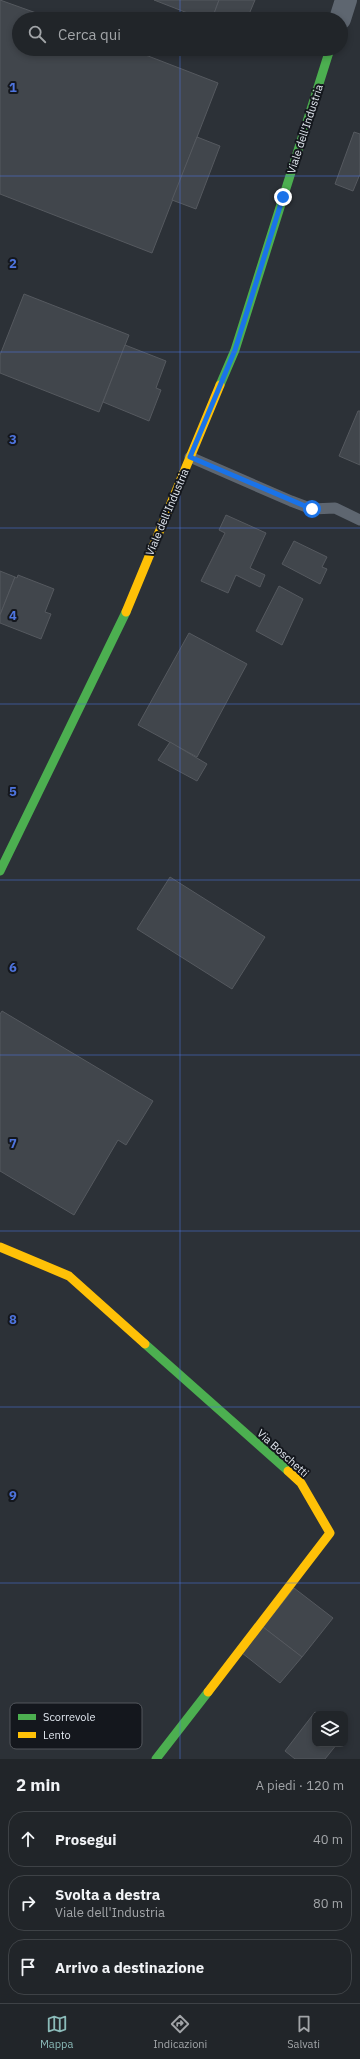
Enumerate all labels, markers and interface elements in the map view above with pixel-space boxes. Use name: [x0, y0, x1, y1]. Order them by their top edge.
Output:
search box: [12, 12, 348, 56]
icon: search: [26, 23, 48, 45]
text: Cerca qui: [58, 25, 121, 44]
text: 1: [9, 79, 17, 96]
street label: Viale dell'Industria: [284, 82, 326, 175]
route end: [274, 188, 292, 206]
text: 2: [9, 255, 17, 272]
text: 3: [9, 431, 17, 448]
street label: Viale dell'Industria: [142, 466, 192, 558]
route start: [303, 500, 321, 518]
text: 4: [9, 607, 17, 624]
text: 5: [9, 783, 17, 800]
text: 6: [9, 959, 17, 976]
text: 7: [9, 1135, 17, 1152]
text: 8: [9, 1311, 17, 1328]
street label: Via Boschetti: [254, 1426, 312, 1480]
text: 9: [9, 1487, 17, 1504]
legend: [10, 1703, 142, 1749]
text: Scorrevole: [43, 1710, 96, 1724]
map controls: [312, 1711, 348, 1747]
button: layers: [312, 1711, 348, 1747]
text: Lento: [43, 1728, 71, 1742]
text: 2 min: [16, 1774, 60, 1796]
text: A piedi · 120 m: [256, 1777, 344, 1794]
icon: ahead: [17, 1828, 39, 1850]
text: Prosegui: [55, 1830, 117, 1849]
text: 40 m: [313, 1831, 343, 1848]
text: Svolta a destra: [55, 1885, 160, 1904]
icon: right: [17, 1892, 39, 1914]
text: 80 m: [313, 1895, 343, 1912]
text: Viale dell'Industria: [55, 1904, 165, 1921]
icon: arrive: [17, 1956, 39, 1978]
text: Arrivo a destinazione: [55, 1958, 204, 1977]
tab: Mappa: [40, 2013, 73, 2051]
tab: Indicazioni: [153, 2013, 207, 2051]
tab: Salvati: [287, 2013, 320, 2051]

